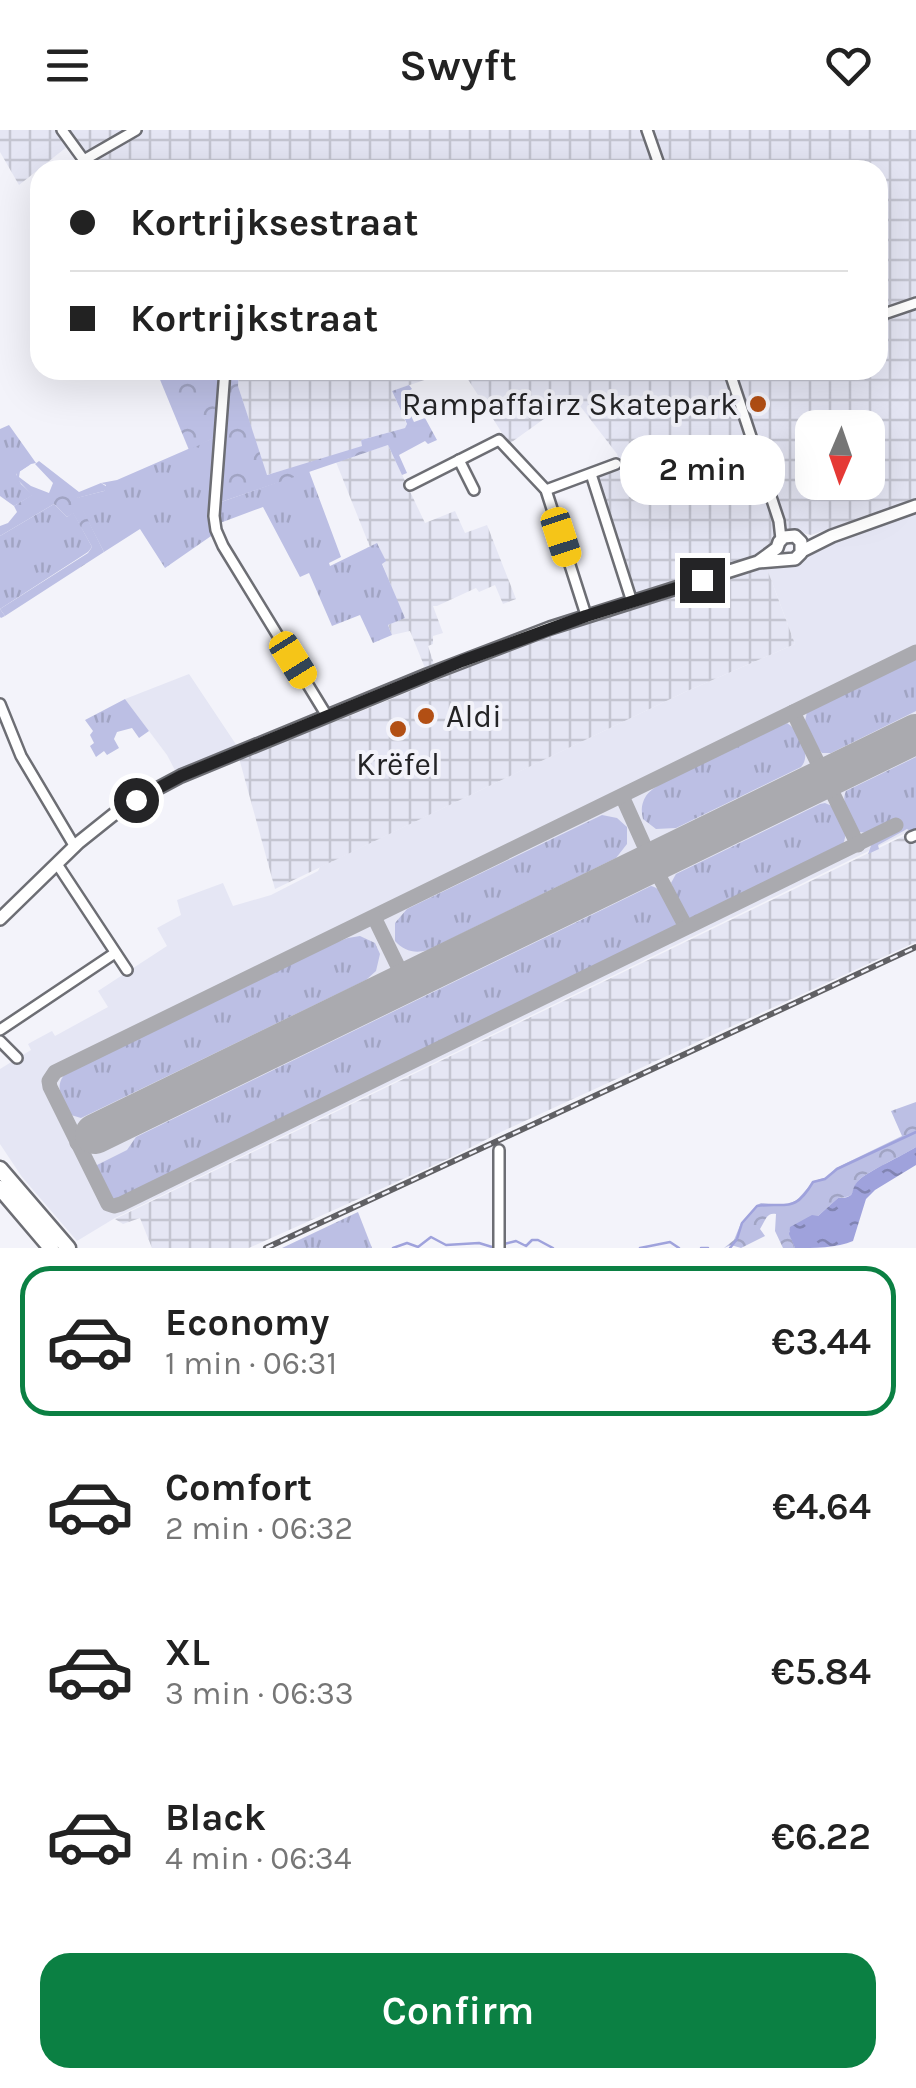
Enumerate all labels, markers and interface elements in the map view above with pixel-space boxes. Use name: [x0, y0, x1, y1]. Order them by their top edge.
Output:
icon: menu: [40, 38, 95, 93]
icon: heart: [821, 38, 876, 93]
text: Swyft: [399, 39, 517, 91]
text: Kortrijksestraat: [130, 200, 418, 245]
text: Kortrijkstraat: [130, 296, 378, 341]
place label: Rampaffairz Skatepark: [402, 386, 738, 423]
marker: Rampaffairz Skatepark: [747, 393, 769, 415]
north arrow: [795, 410, 885, 500]
map controls: [795, 410, 885, 500]
callout: 2 min: [620, 435, 784, 505]
text: 2 min: [659, 451, 746, 488]
car: [537, 504, 585, 570]
route end: [680, 558, 725, 603]
car: [264, 627, 322, 693]
place label: Aldi: [446, 698, 502, 735]
marker: Aldi: [415, 705, 437, 727]
marker: Krëfel: [387, 718, 409, 740]
place label: Krëfel: [356, 746, 440, 783]
route start: [114, 778, 159, 823]
icon: car: [45, 1296, 135, 1386]
text: Economy: [165, 1300, 329, 1345]
text: €3.44: [772, 1319, 871, 1364]
text: 1 min · 06:31: [165, 1345, 337, 1382]
icon: car: [45, 1461, 135, 1551]
text: Comfort: [165, 1465, 312, 1510]
text: €4.64: [772, 1484, 871, 1529]
text: 2 min · 06:32: [165, 1510, 353, 1547]
icon: car: [45, 1626, 135, 1716]
text: XL: [165, 1630, 210, 1675]
text: €5.84: [771, 1649, 871, 1694]
text: 3 min · 06:33: [165, 1675, 354, 1712]
icon: car: [45, 1791, 135, 1881]
text: Black: [165, 1795, 266, 1840]
text: €6.22: [771, 1814, 871, 1859]
text: 4 min · 06:34: [165, 1840, 352, 1877]
button: Confirm: [40, 1953, 876, 2068]

